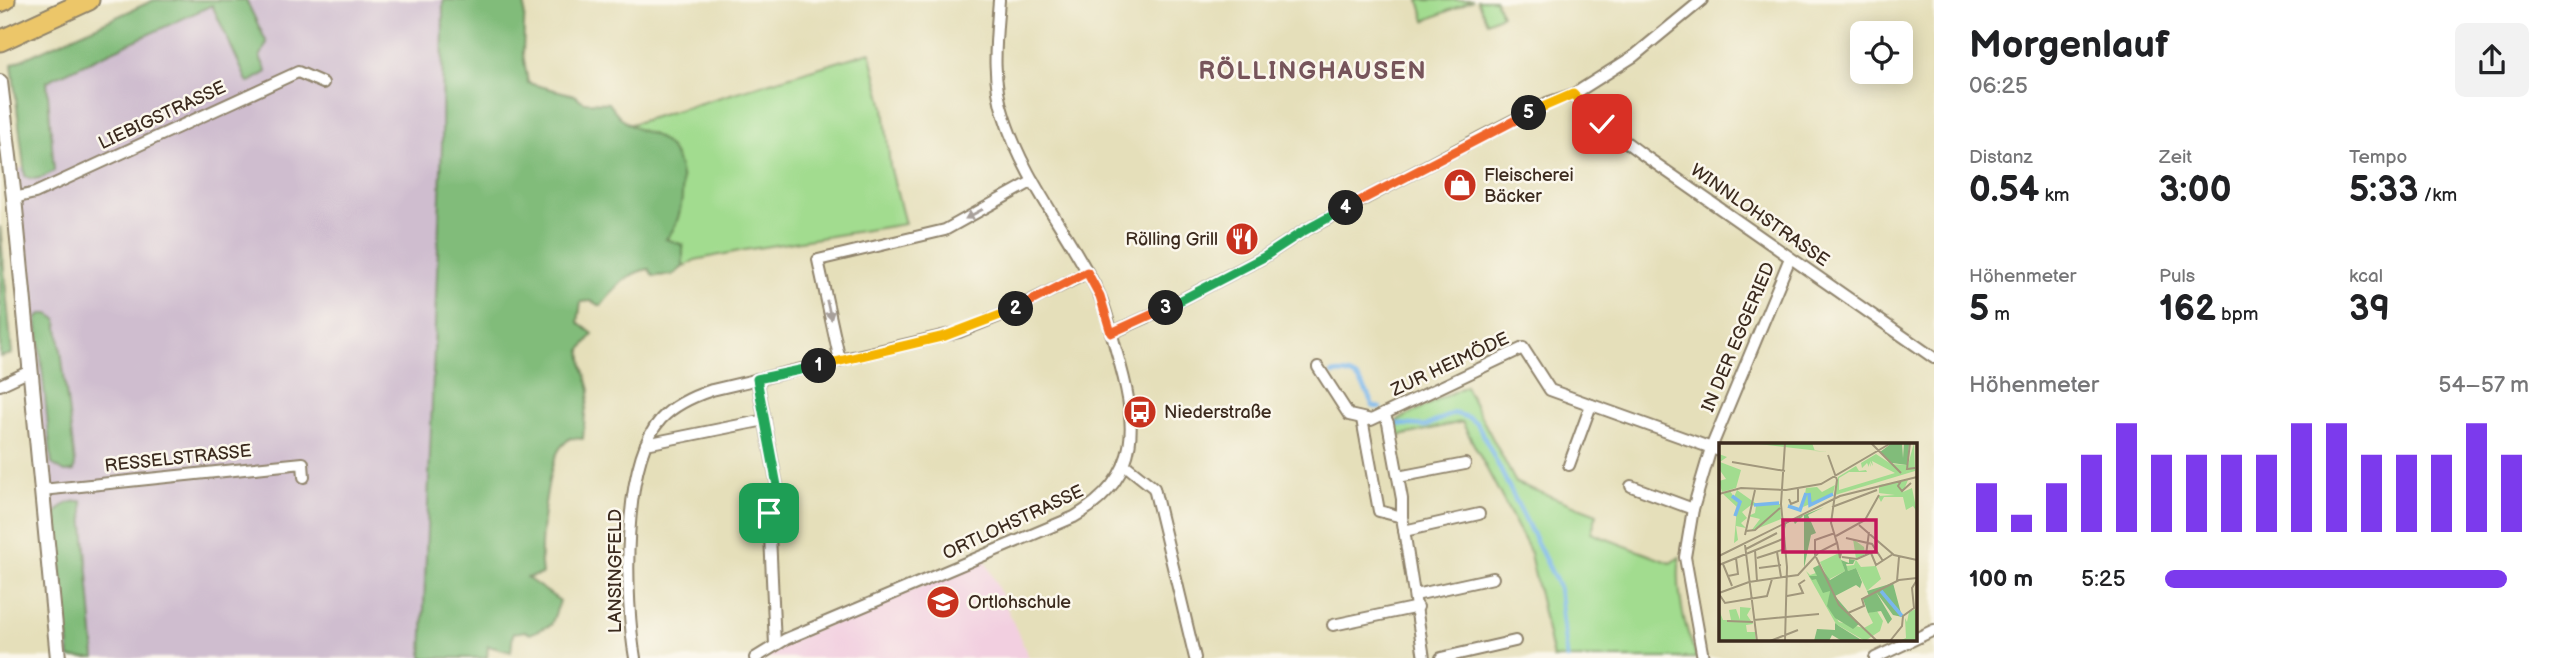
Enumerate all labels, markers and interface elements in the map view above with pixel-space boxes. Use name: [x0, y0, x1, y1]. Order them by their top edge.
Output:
map controls: [1850, 21, 1913, 84]
button: locate: [1850, 21, 1913, 84]
text: Morgenlauf: [1969, 23, 2169, 68]
button: share: [2455, 23, 2529, 97]
district label: RÖLLINGHAUSEN: [1198, 56, 1428, 86]
text: 06:25: [1969, 72, 2028, 100]
street label: LIEBIGSTRASSE: [95, 77, 229, 154]
pin: [1572, 94, 1632, 154]
pin: 5: [1512, 96, 1546, 130]
text: 5: [1523, 101, 1534, 124]
icon: check: [1583, 105, 1621, 143]
text: Distanz: [1969, 146, 2033, 169]
text: Zeit: [2159, 146, 2192, 169]
text: Tempo: [2349, 146, 2407, 169]
street label: WINNLOHSTRASSE: [1686, 160, 1833, 271]
place label: Fleischerei Bäcker: [1484, 165, 1574, 207]
shop icon: Fleischerei Bäcker: [1441, 166, 1479, 204]
text: 0.54: [1969, 169, 2039, 212]
text: 3:00: [2159, 169, 2231, 212]
text: 5:33: [2349, 169, 2418, 212]
text: km: [2039, 184, 2069, 207]
text: /km: [2418, 184, 2457, 207]
pin: 4: [1328, 190, 1364, 226]
text: 4: [1340, 196, 1351, 219]
one-way arrow: [964, 208, 983, 220]
restaurant icon: Rölling Grill: [1223, 220, 1261, 258]
place label: Rölling Grill: [1125, 229, 1218, 250]
street label: IN DER EGGERIED: [1697, 259, 1779, 415]
text: Höhenmeter: [1969, 265, 2076, 288]
text: Puls: [2159, 265, 2195, 288]
text: kcal: [2349, 265, 2383, 288]
text: 5: [1969, 288, 1989, 331]
text: 162: [2159, 288, 2216, 331]
text: 39: [2349, 288, 2390, 331]
pin: 3: [1148, 290, 1184, 326]
pin: 2: [998, 292, 1034, 326]
text: 3: [1160, 296, 1171, 319]
text: 2: [1010, 297, 1021, 320]
one-way arrow: [824, 299, 835, 321]
text: m: [1989, 303, 2010, 326]
text: bpm: [2216, 303, 2258, 326]
street label: ZUR HEIMÖDE: [1387, 327, 1512, 401]
pin: 1: [802, 348, 836, 384]
text: 1: [815, 354, 823, 377]
text: Höhenmeter: [1969, 371, 2099, 399]
text: 54–57 m: [2438, 371, 2529, 399]
bus stop icon: Niederstraße: [1121, 393, 1159, 431]
place label: Niederstraße: [1164, 402, 1272, 423]
street label: RESSELSTRASSE: [104, 440, 253, 477]
inset map: [1719, 443, 1916, 640]
street label: ORTLOHSTRASSE: [939, 481, 1087, 564]
pin: [739, 483, 799, 543]
icon: arrive: [750, 494, 788, 532]
street label: LANSINGFELD: [605, 509, 626, 633]
text: 100 m: [1969, 565, 2033, 593]
text: 5:25: [2081, 565, 2126, 593]
school or university icon: Ortlohschule: [924, 583, 962, 621]
place label: Ortlohschule: [968, 592, 1071, 613]

